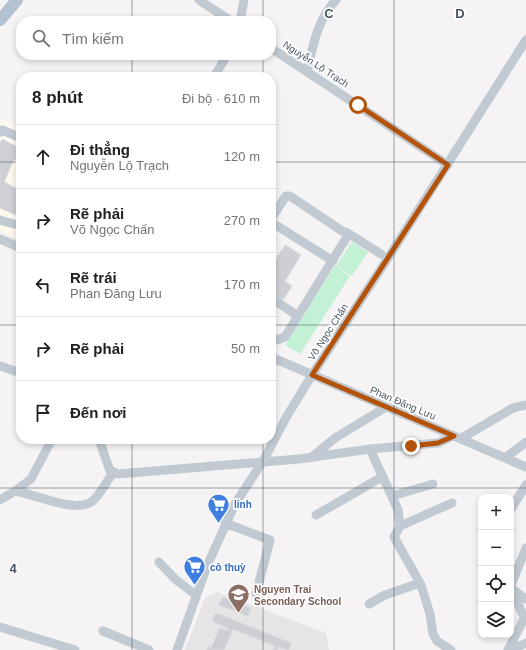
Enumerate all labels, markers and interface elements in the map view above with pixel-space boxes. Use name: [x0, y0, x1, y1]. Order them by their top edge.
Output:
text: C: [324, 6, 334, 21]
text: D: [455, 6, 465, 21]
search box: [16, 16, 276, 60]
icon: search: [30, 27, 52, 49]
text: Tìm kiếm: [62, 30, 124, 47]
street label: Nguyễn Lộ Trạch: [281, 38, 351, 89]
text: 8 phút: [32, 88, 83, 107]
text: Đi bộ · 610 m: [182, 91, 260, 106]
route start: [349, 96, 367, 114]
text: Đi thẳng: [70, 141, 130, 158]
icon: ahead: [32, 146, 54, 168]
text: 120 m: [224, 149, 260, 164]
text: Nguyễn Lộ Trạch: [70, 158, 169, 173]
text: Rẽ phải: [70, 205, 124, 222]
icon: right: [32, 210, 54, 232]
text: 270 m: [224, 213, 260, 228]
text: Võ Ngọc Chấn: [70, 222, 155, 237]
text: Rẽ trái: [70, 269, 117, 286]
icon: left: [32, 274, 54, 296]
text: 170 m: [224, 277, 260, 292]
text: Phan Đăng Lưu: [70, 286, 162, 301]
street label: Võ Ngọc Chấn: [306, 302, 350, 362]
icon: right: [32, 338, 54, 360]
text: Rẽ phải: [70, 340, 124, 357]
text: 50 m: [231, 341, 260, 356]
street label: Phan Đăng Lưu: [368, 384, 438, 422]
icon: arrive: [32, 402, 54, 424]
text: Đến nơi: [70, 404, 127, 421]
route end: [402, 437, 420, 455]
supermarket icon: linh: [205, 491, 231, 524]
map controls: [478, 494, 514, 638]
button: +: [478, 494, 514, 530]
place label: linh: [234, 499, 252, 510]
button: −: [478, 530, 514, 566]
supermarket icon: cô thuỳ: [182, 554, 208, 587]
text: 4: [9, 561, 17, 576]
place label: cô thuỳ: [210, 562, 246, 573]
button: locate: [478, 566, 514, 602]
school or university icon: Nguyen Trai Secondary School: [226, 582, 252, 615]
place label: Nguyen Trai Secondary School: [254, 584, 341, 607]
button: layers: [478, 602, 514, 638]

